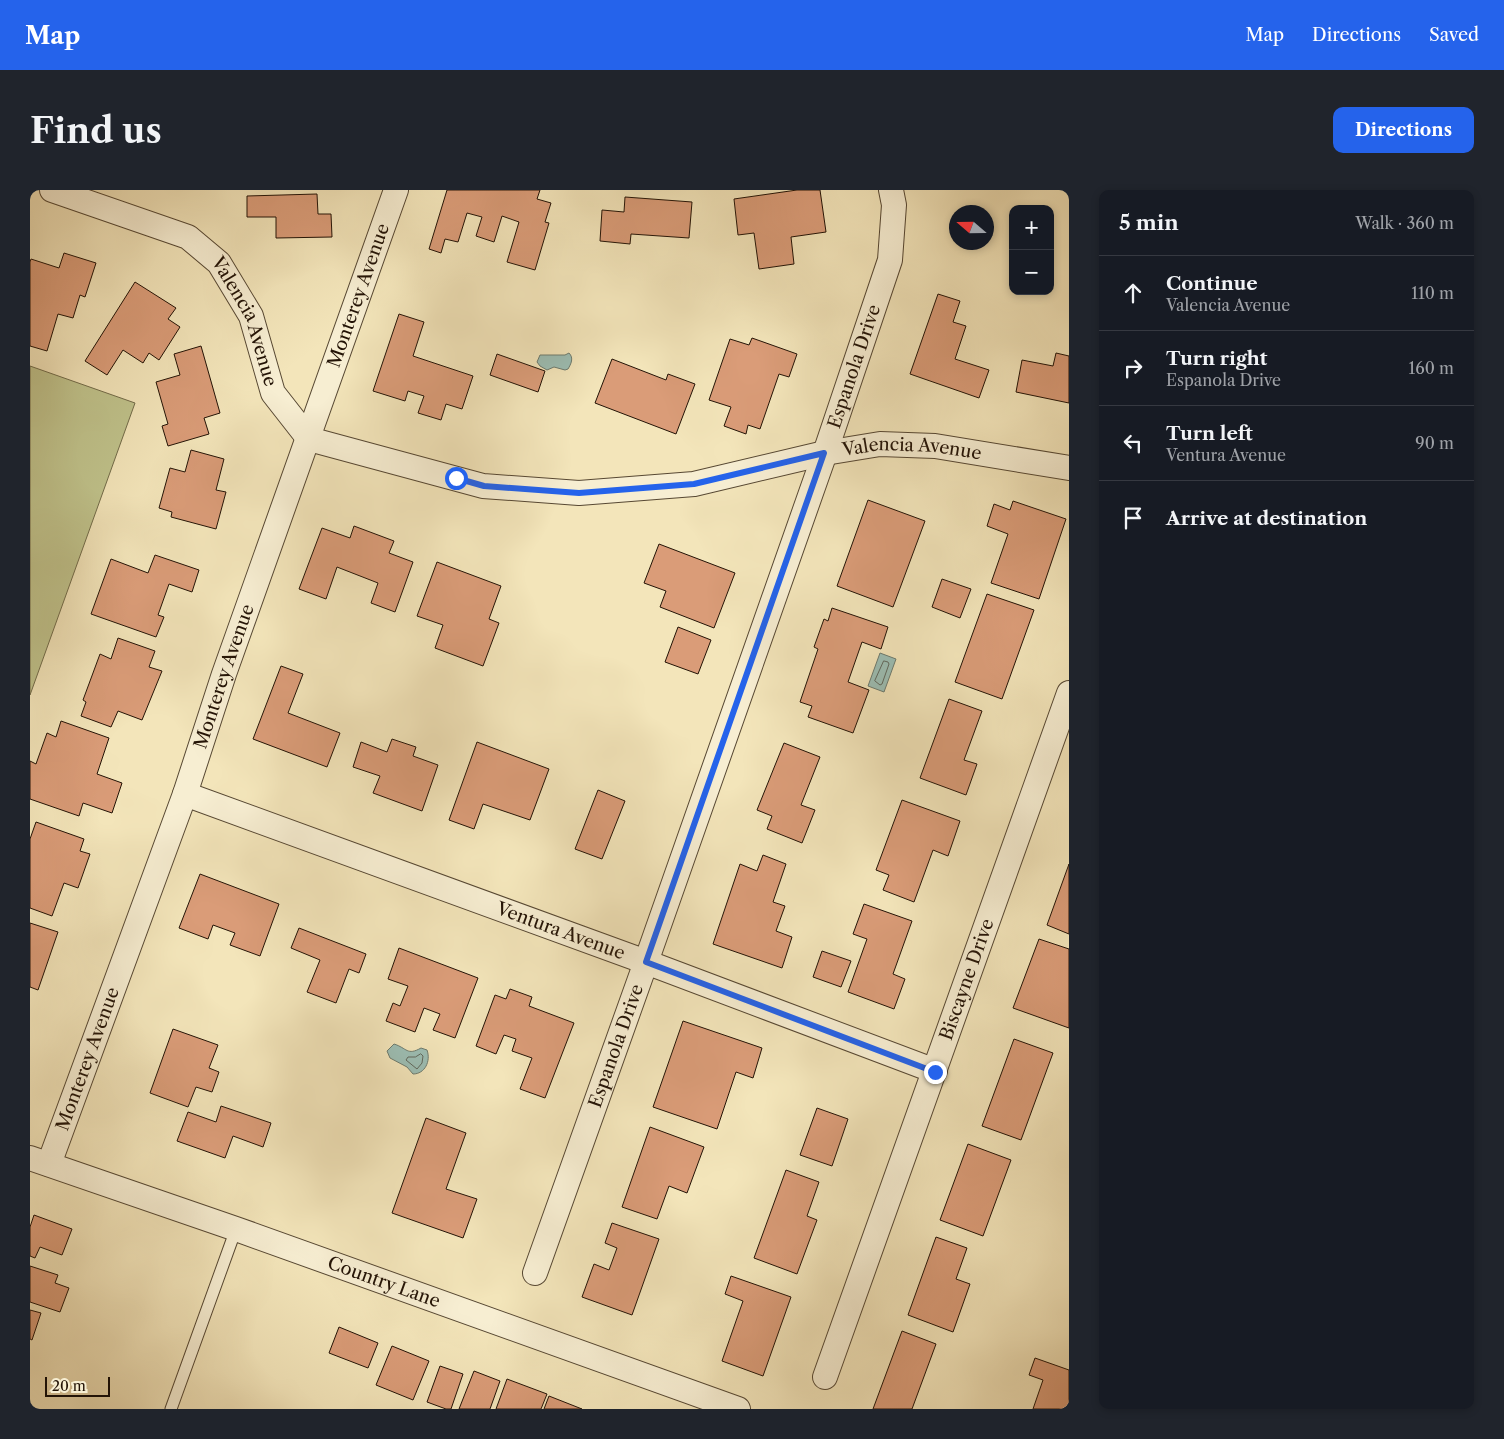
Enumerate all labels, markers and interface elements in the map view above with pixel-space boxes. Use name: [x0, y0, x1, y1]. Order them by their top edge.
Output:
text: Map: [25, 21, 80, 50]
text: Map: [1245, 24, 1284, 46]
text: Directions: [1312, 24, 1401, 46]
text: Saved: [1429, 24, 1479, 46]
button: Directions: [1333, 107, 1474, 153]
text: Find us: [30, 109, 162, 152]
north arrow: [949, 205, 994, 250]
map controls: [1009, 205, 1054, 295]
button: +: [1009, 205, 1054, 250]
text: 5 min: [1119, 210, 1179, 235]
text: Walk · 360 m: [1355, 213, 1454, 233]
street label: Monterey Avenue: [323, 221, 394, 370]
button: −: [1009, 250, 1054, 295]
street label: Valencia Avenue: [206, 252, 282, 389]
text: Continue: [1166, 272, 1258, 295]
icon: ahead: [1119, 279, 1147, 307]
text: 110 m: [1411, 283, 1454, 303]
text: Valencia Avenue: [1166, 295, 1290, 315]
street label: Espanola Drive: [823, 302, 885, 431]
text: Turn right: [1166, 347, 1267, 370]
icon: right: [1119, 354, 1147, 382]
text: 160 m: [1409, 358, 1454, 378]
text: Espanola Drive: [1166, 370, 1281, 390]
text: Turn left: [1166, 422, 1253, 445]
icon: left: [1119, 429, 1147, 457]
street label: Valencia Avenue: [840, 433, 983, 464]
text: 90 m: [1415, 433, 1454, 453]
text: Ventura Avenue: [1166, 445, 1286, 465]
route start: [445, 467, 468, 490]
icon: arrive: [1119, 504, 1147, 532]
text: Arrive at destination: [1166, 507, 1367, 530]
street label: Monterey Avenue: [189, 601, 259, 752]
street label: Ventura Avenue: [493, 897, 628, 964]
street label: Biscayne Drive: [935, 916, 999, 1043]
street label: Espanola Drive: [584, 981, 648, 1111]
street label: Monterey Avenue: [51, 984, 124, 1134]
route end: [924, 1061, 947, 1084]
street label: Country Lane: [325, 1252, 443, 1312]
scale bar: [45, 1374, 110, 1397]
text: 20 m: [52, 1377, 86, 1395]

